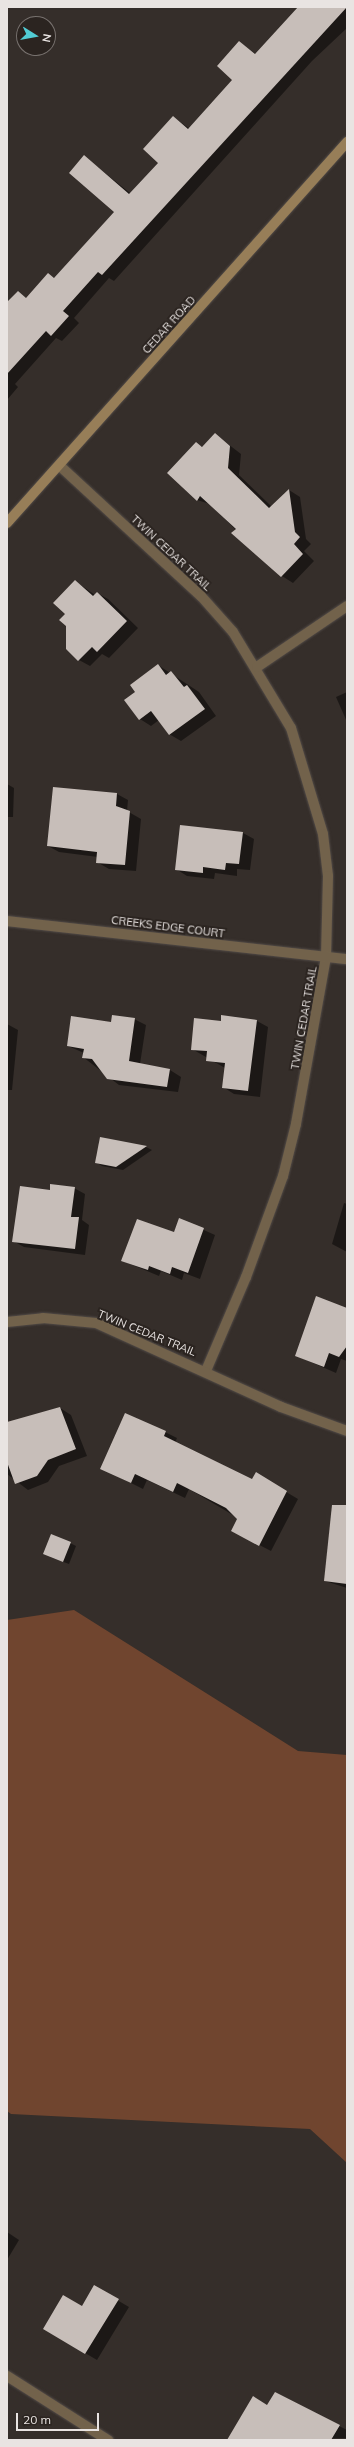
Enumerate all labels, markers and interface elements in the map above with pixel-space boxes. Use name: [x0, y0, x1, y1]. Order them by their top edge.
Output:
north arrow: [16, 16, 56, 56]
text: N: [39, 33, 54, 44]
street label: CEDAR ROAD: [140, 294, 198, 356]
street label: TWIN CEDAR TRAIL: [128, 512, 214, 594]
street label: CREEKS EDGE COURT: [110, 913, 226, 941]
street label: TWIN CEDAR TRAIL: [288, 965, 320, 1071]
street label: TWIN CEDAR TRAIL: [96, 1307, 198, 1359]
scale bar: [18, 2405, 101, 2431]
text: 20 m: [23, 2412, 51, 2427]

